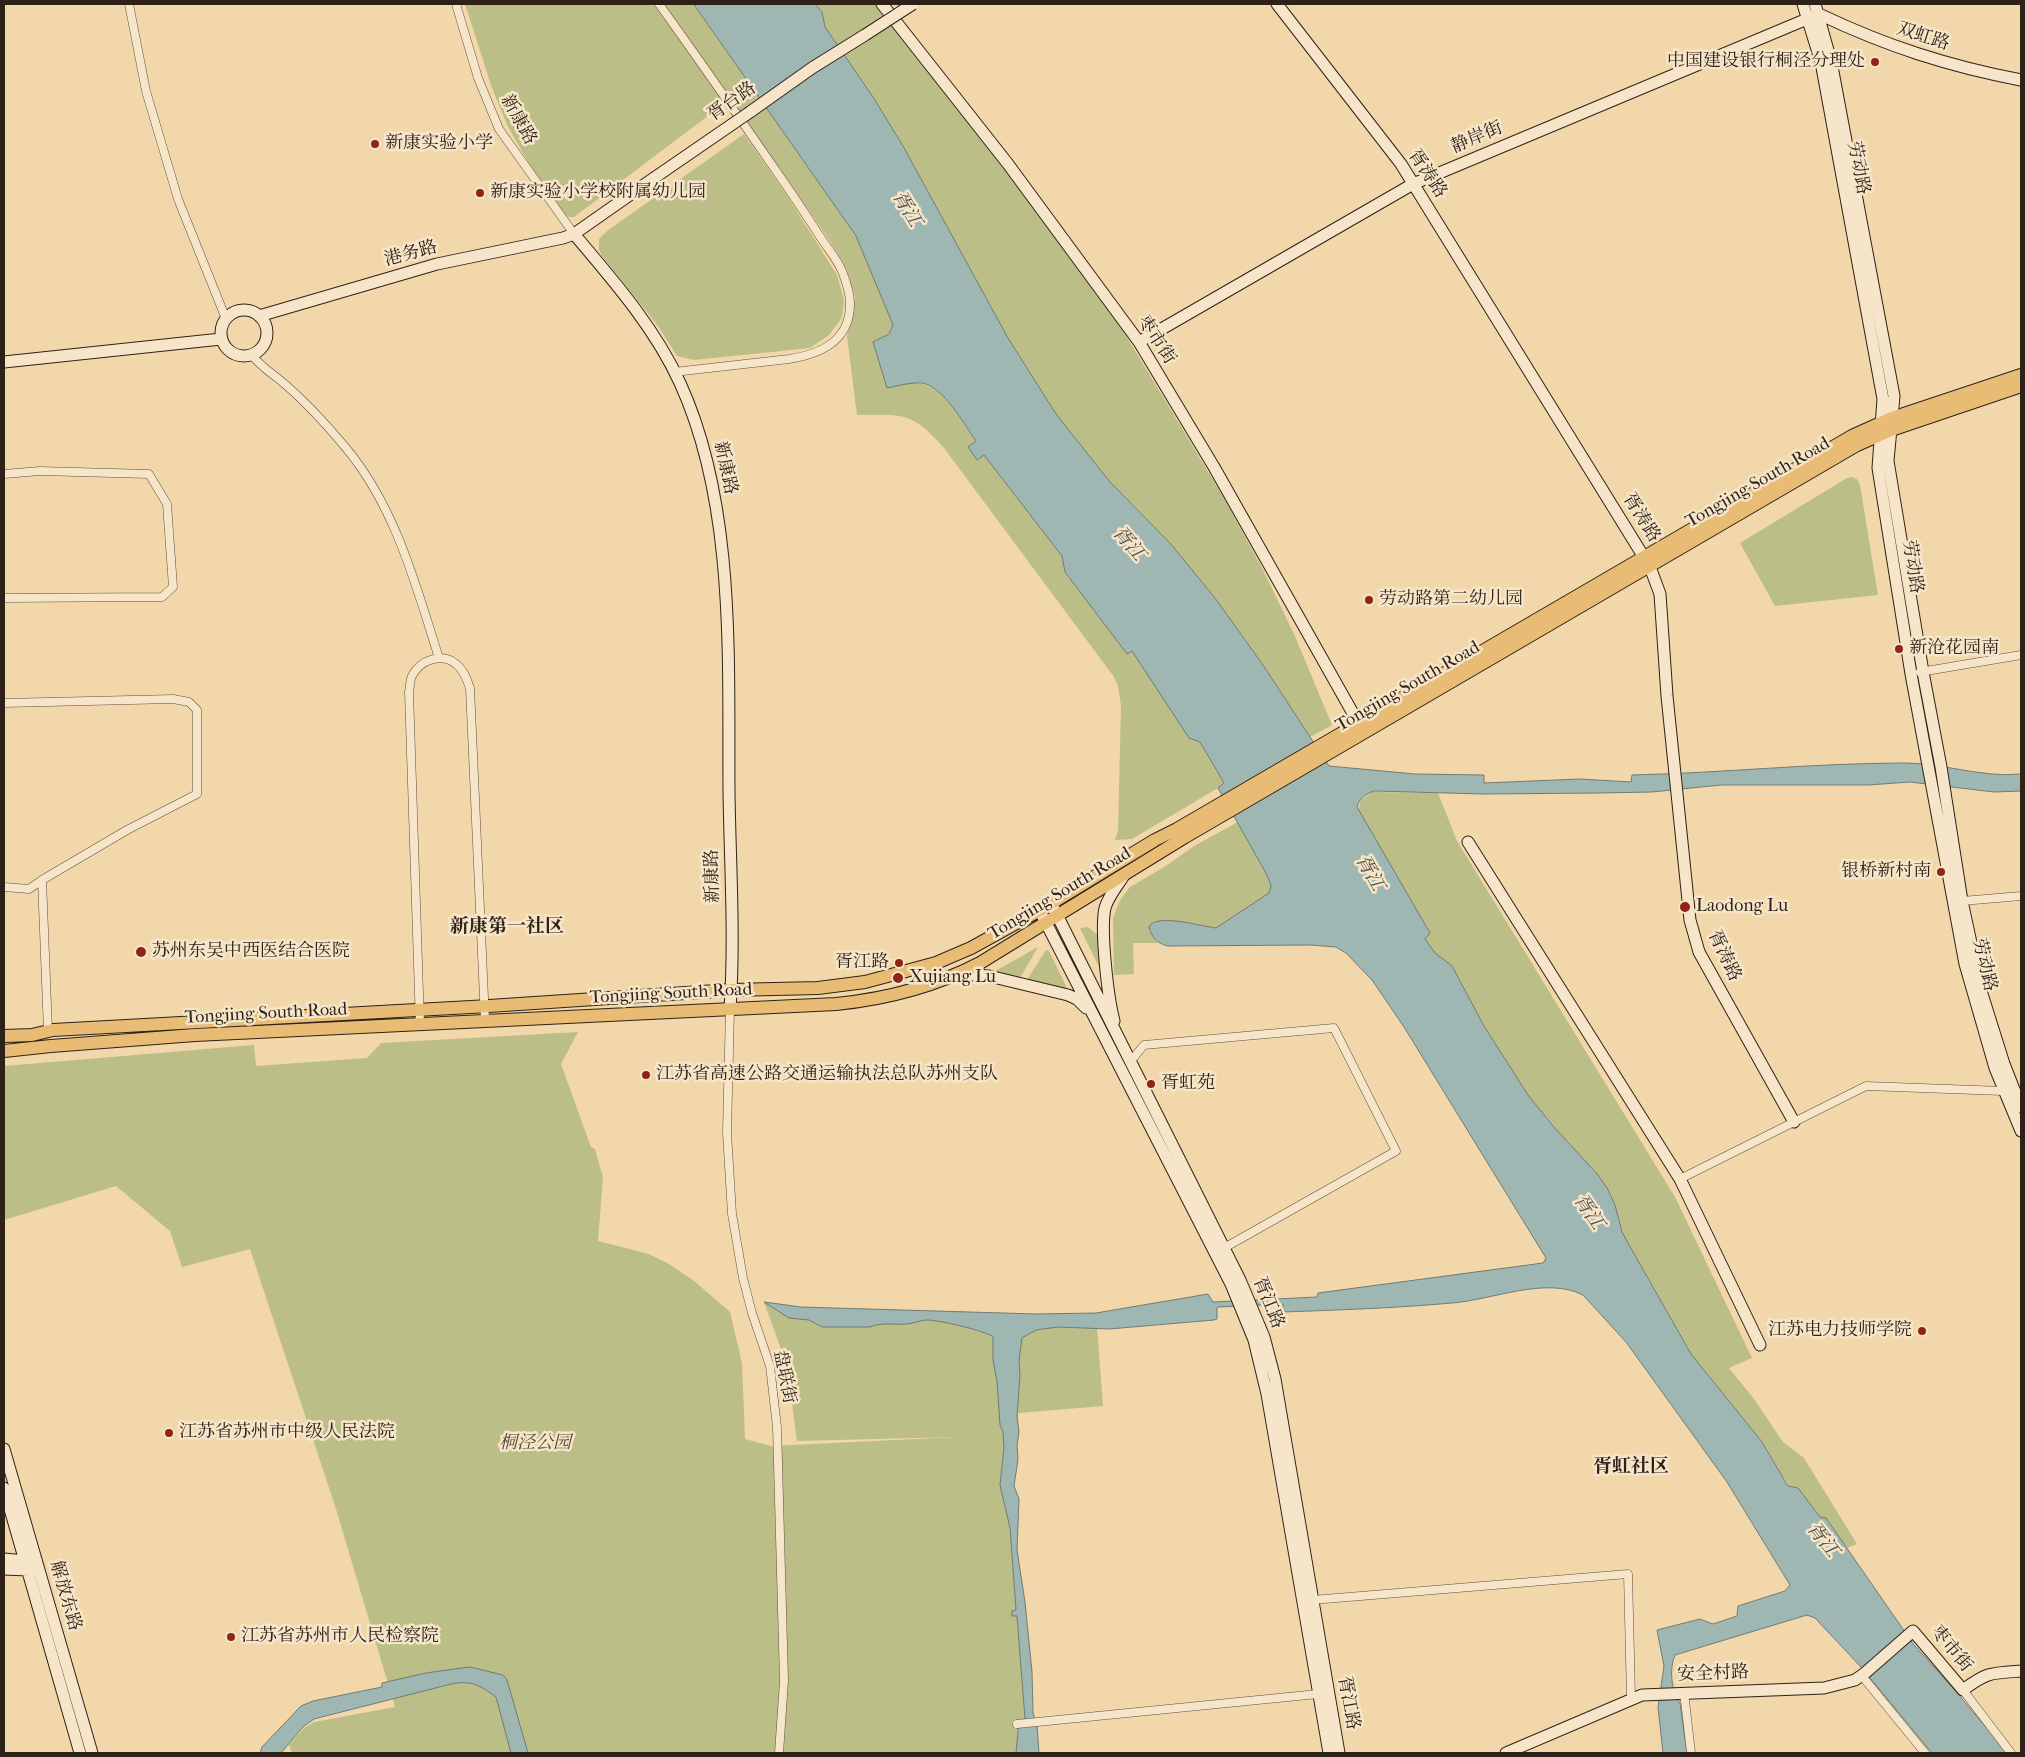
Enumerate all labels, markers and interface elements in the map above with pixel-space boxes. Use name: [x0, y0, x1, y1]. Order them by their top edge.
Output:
street label: 双虹路: [1894, 18, 1952, 56]
place label: 中国建设银行桐泾分理处: [1667, 51, 1865, 73]
marker: 中国建设银行桐泾分理处: [1869, 56, 1881, 68]
street label: 胥台路: [704, 78, 760, 126]
street label: 新康路: [495, 91, 541, 149]
street label: 静岸街: [1448, 118, 1506, 158]
place label: 新康实验小学: [385, 133, 493, 155]
marker: 新康实验小学: [369, 138, 381, 150]
street label: 劳动路: [1842, 139, 1874, 197]
street label: 胥涛路: [1403, 146, 1451, 202]
place label: 新康实验小学校附属幼儿园: [490, 182, 706, 204]
marker: 新康实验小学校附属幼儿园: [474, 187, 486, 199]
water label: 胥江: [886, 187, 926, 231]
street label: 港务路: [382, 237, 440, 271]
street label: 枣市街: [1132, 311, 1180, 369]
street label: Tongjing South Road: [1682, 433, 1834, 533]
street label: 新康路: [709, 439, 741, 497]
street label: 胥涛路: [1618, 489, 1664, 547]
water label: 胥江: [1107, 522, 1149, 566]
street label: 劳动路: [1897, 539, 1927, 595]
place label: 劳动路第二幼儿园: [1379, 589, 1523, 611]
marker: 劳动路第二幼儿园: [1363, 594, 1375, 606]
street label: Tongjing South Road: [1332, 637, 1484, 737]
place label: 新沧花园南: [1909, 638, 1999, 660]
marker: 新沧花园南: [1893, 643, 1905, 655]
street label: Tongjing South Road: [985, 843, 1135, 945]
street label: 新康路: [702, 849, 724, 903]
water label: 胥江: [1350, 851, 1388, 895]
place label: 银桥新村南: [1841, 861, 1931, 883]
marker: 银桥新村南: [1935, 866, 1947, 878]
place label: Laodong Lu: [1696, 896, 1788, 918]
marker: Laodong Lu: [1678, 900, 1692, 914]
district label: 新康第一社区: [450, 916, 564, 938]
street label: 胥涛路: [1703, 927, 1745, 985]
street label: 劳动路: [1967, 936, 2001, 994]
place label: 苏州东吴中西医结合医院: [152, 941, 350, 963]
marker: 苏州东吴中西医结合医院: [134, 945, 148, 959]
place label: 胥江路: [835, 952, 889, 974]
marker: 胥江路: [893, 957, 905, 969]
place label: Xujiang Lu: [909, 967, 996, 989]
marker: Xujiang Lu: [891, 971, 905, 985]
street label: Tongjing South Road: [589, 979, 753, 1009]
street label: Tongjing South Road: [184, 999, 348, 1029]
place label: 江苏省高速公路交通运输执法总队苏州支队: [656, 1064, 998, 1086]
marker: 江苏省高速公路交通运输执法总队苏州支队: [640, 1069, 652, 1081]
place label: 胥虹苑: [1161, 1073, 1215, 1095]
marker: 胥虹苑: [1145, 1078, 1157, 1090]
water label: 胥江: [1568, 1190, 1608, 1234]
street label: 胥江路: [1248, 1274, 1288, 1332]
place label: 江苏电力技师学院: [1768, 1320, 1912, 1342]
marker: 江苏电力技师学院: [1916, 1325, 1928, 1337]
street label: 盘联街: [768, 1348, 800, 1406]
place label: 江苏省苏州市中级人民法院: [179, 1422, 395, 1444]
marker: 江苏省苏州市中级人民法院: [163, 1427, 175, 1439]
park label: 桐泾公园: [499, 1433, 571, 1455]
district label: 胥虹社区: [1593, 1456, 1669, 1478]
water label: 胥江: [1801, 1518, 1843, 1562]
street label: 解放东路: [45, 1558, 85, 1634]
street label: 枣市街: [1925, 1621, 1977, 1677]
place label: 江苏省苏州市人民检察院: [241, 1626, 439, 1648]
marker: 江苏省苏州市人民检察院: [225, 1631, 237, 1643]
street label: 安全村路: [1677, 1662, 1749, 1686]
street label: 胥江路: [1333, 1675, 1363, 1731]

